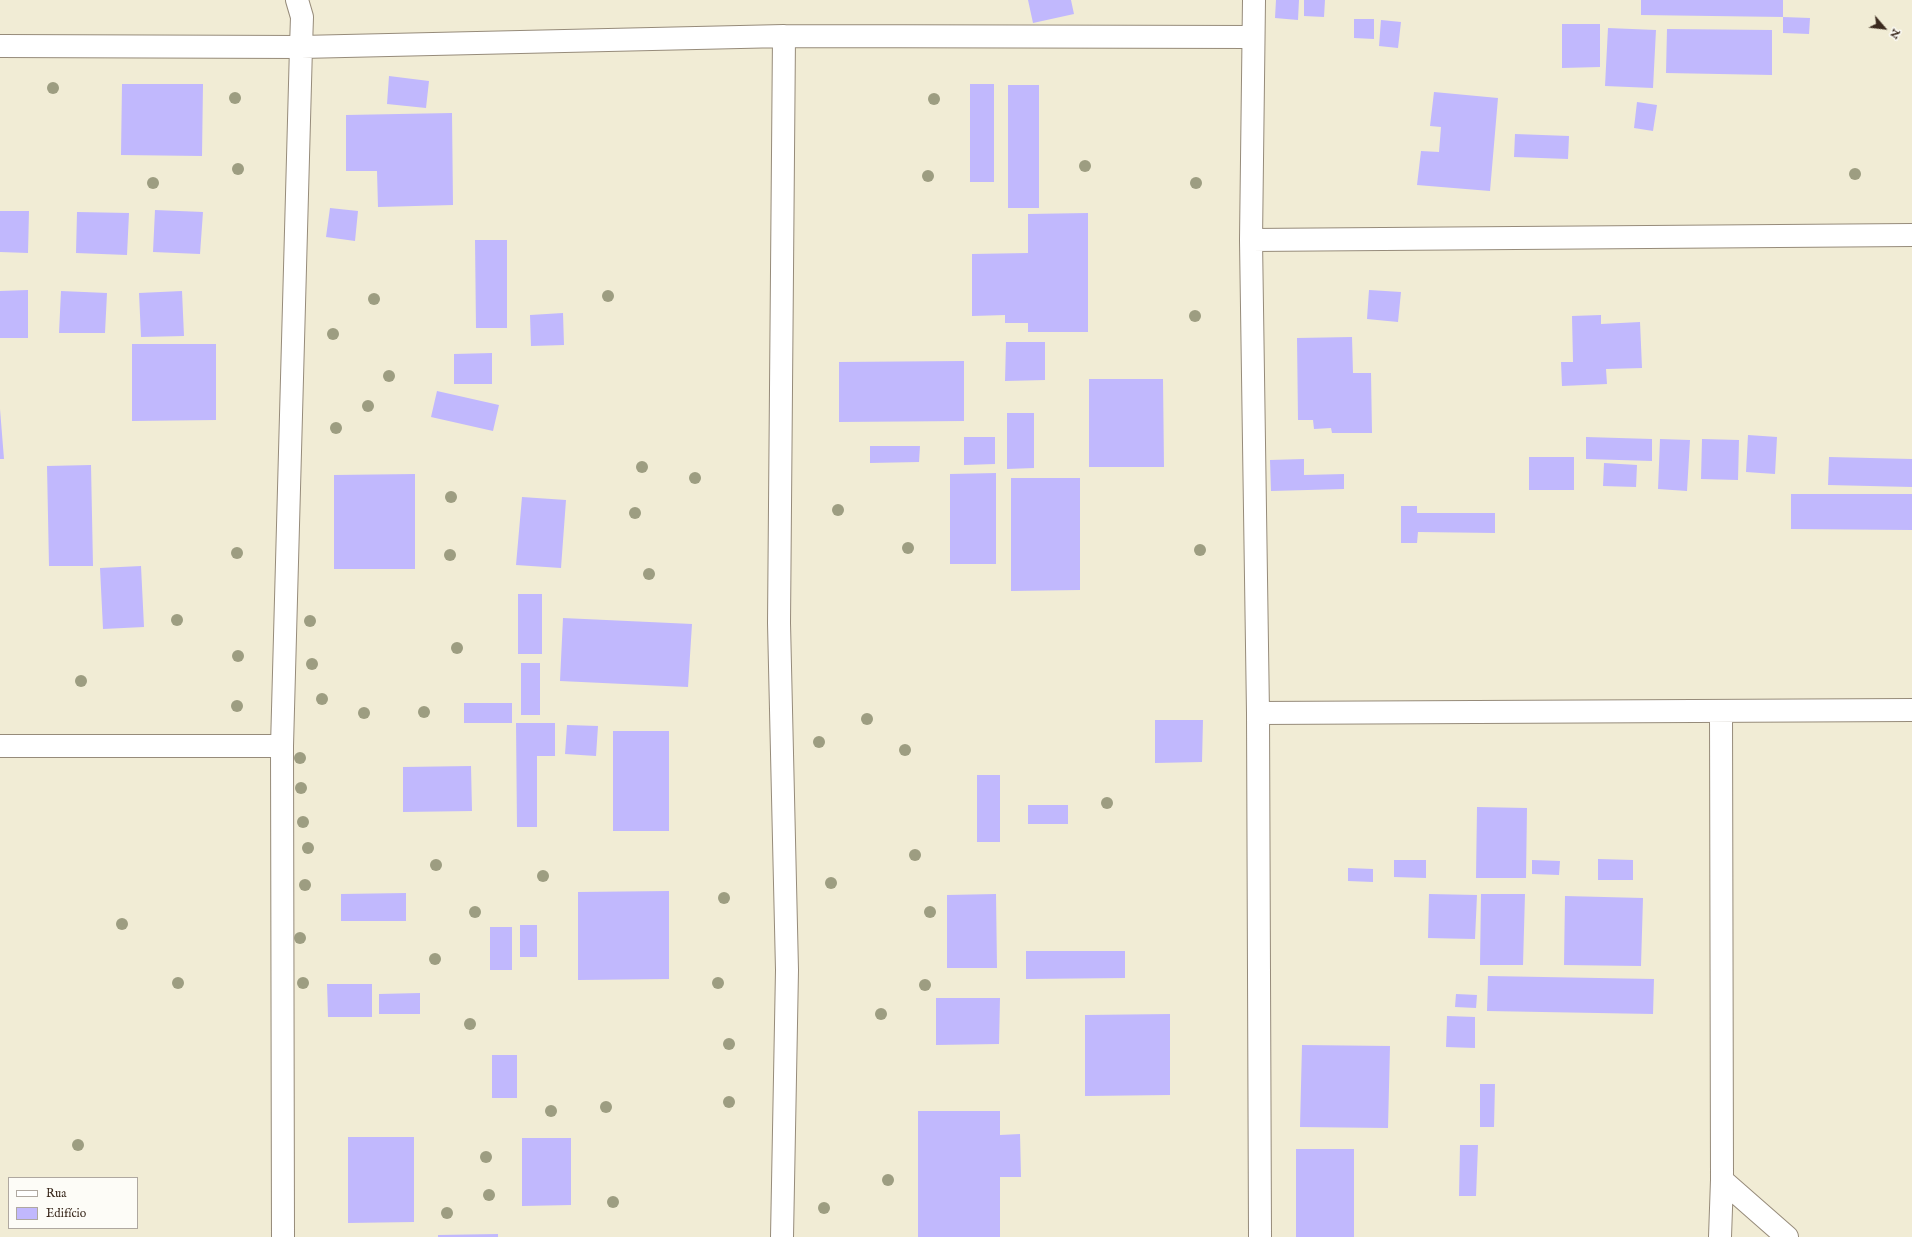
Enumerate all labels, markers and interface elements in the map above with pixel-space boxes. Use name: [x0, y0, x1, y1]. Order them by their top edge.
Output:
north arrow: [1864, 8, 1904, 48]
text: N: [1886, 26, 1903, 41]
legend: [8, 1177, 138, 1229]
text: Rua: [46, 1186, 66, 1201]
text: Edifício: [46, 1206, 86, 1221]

